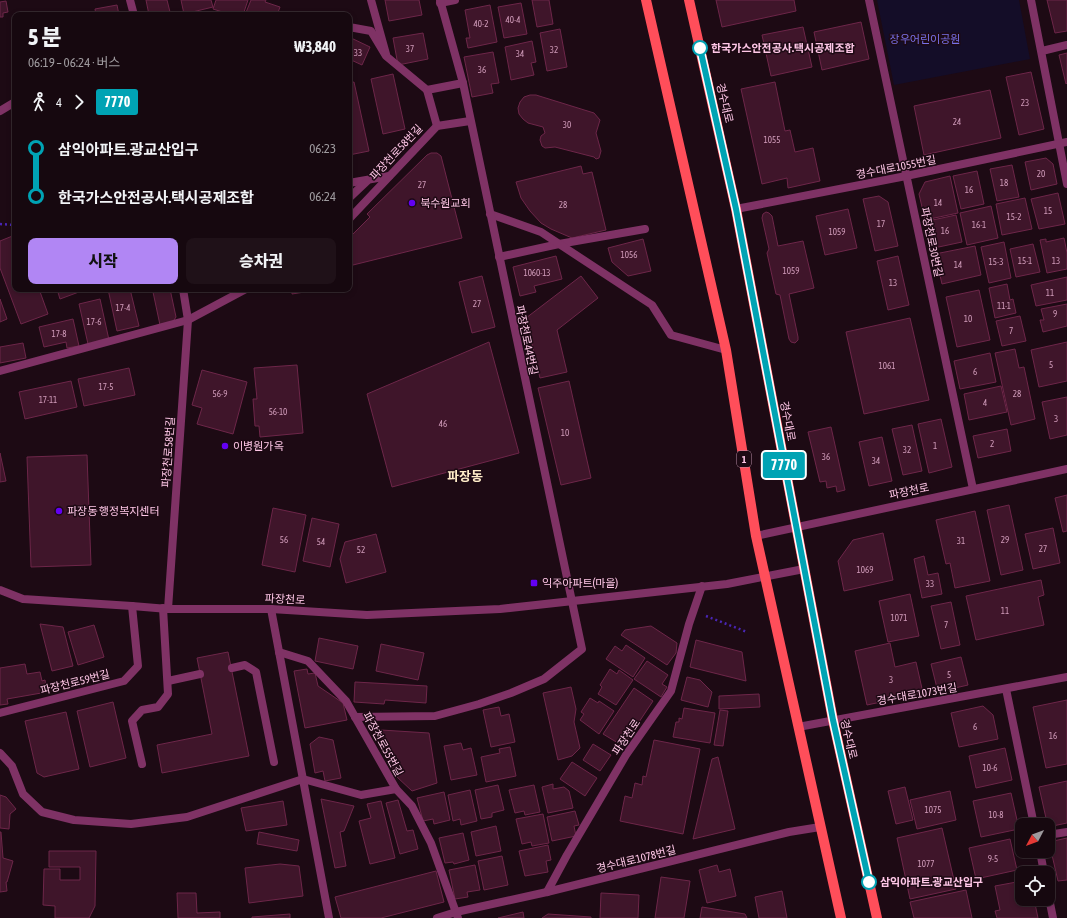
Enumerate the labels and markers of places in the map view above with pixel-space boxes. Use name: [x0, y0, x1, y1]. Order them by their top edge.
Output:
marker: 한국가스안전공사.택시공제조합: [692, 40, 708, 56]
place label: 한국가스안전공사.택시공제조합: [711, 42, 855, 54]
place label: 북수원교회: [420, 197, 471, 209]
marker: 북수원교회: [407, 198, 417, 208]
place label: 이병원가옥: [233, 440, 284, 452]
marker: 이병원가옥: [220, 441, 230, 451]
place label: 파장동 행정복지센터: [67, 505, 160, 517]
marker: 파장동 행정복지센터: [54, 506, 64, 516]
place label: 익주아파트(마을): [542, 577, 618, 589]
marker: 익주아파트(마을): [529, 578, 539, 588]
marker: 삼익아파트.광교산입구: [861, 874, 877, 890]
place label: 삼익아파트.광교산입구: [880, 876, 983, 888]

